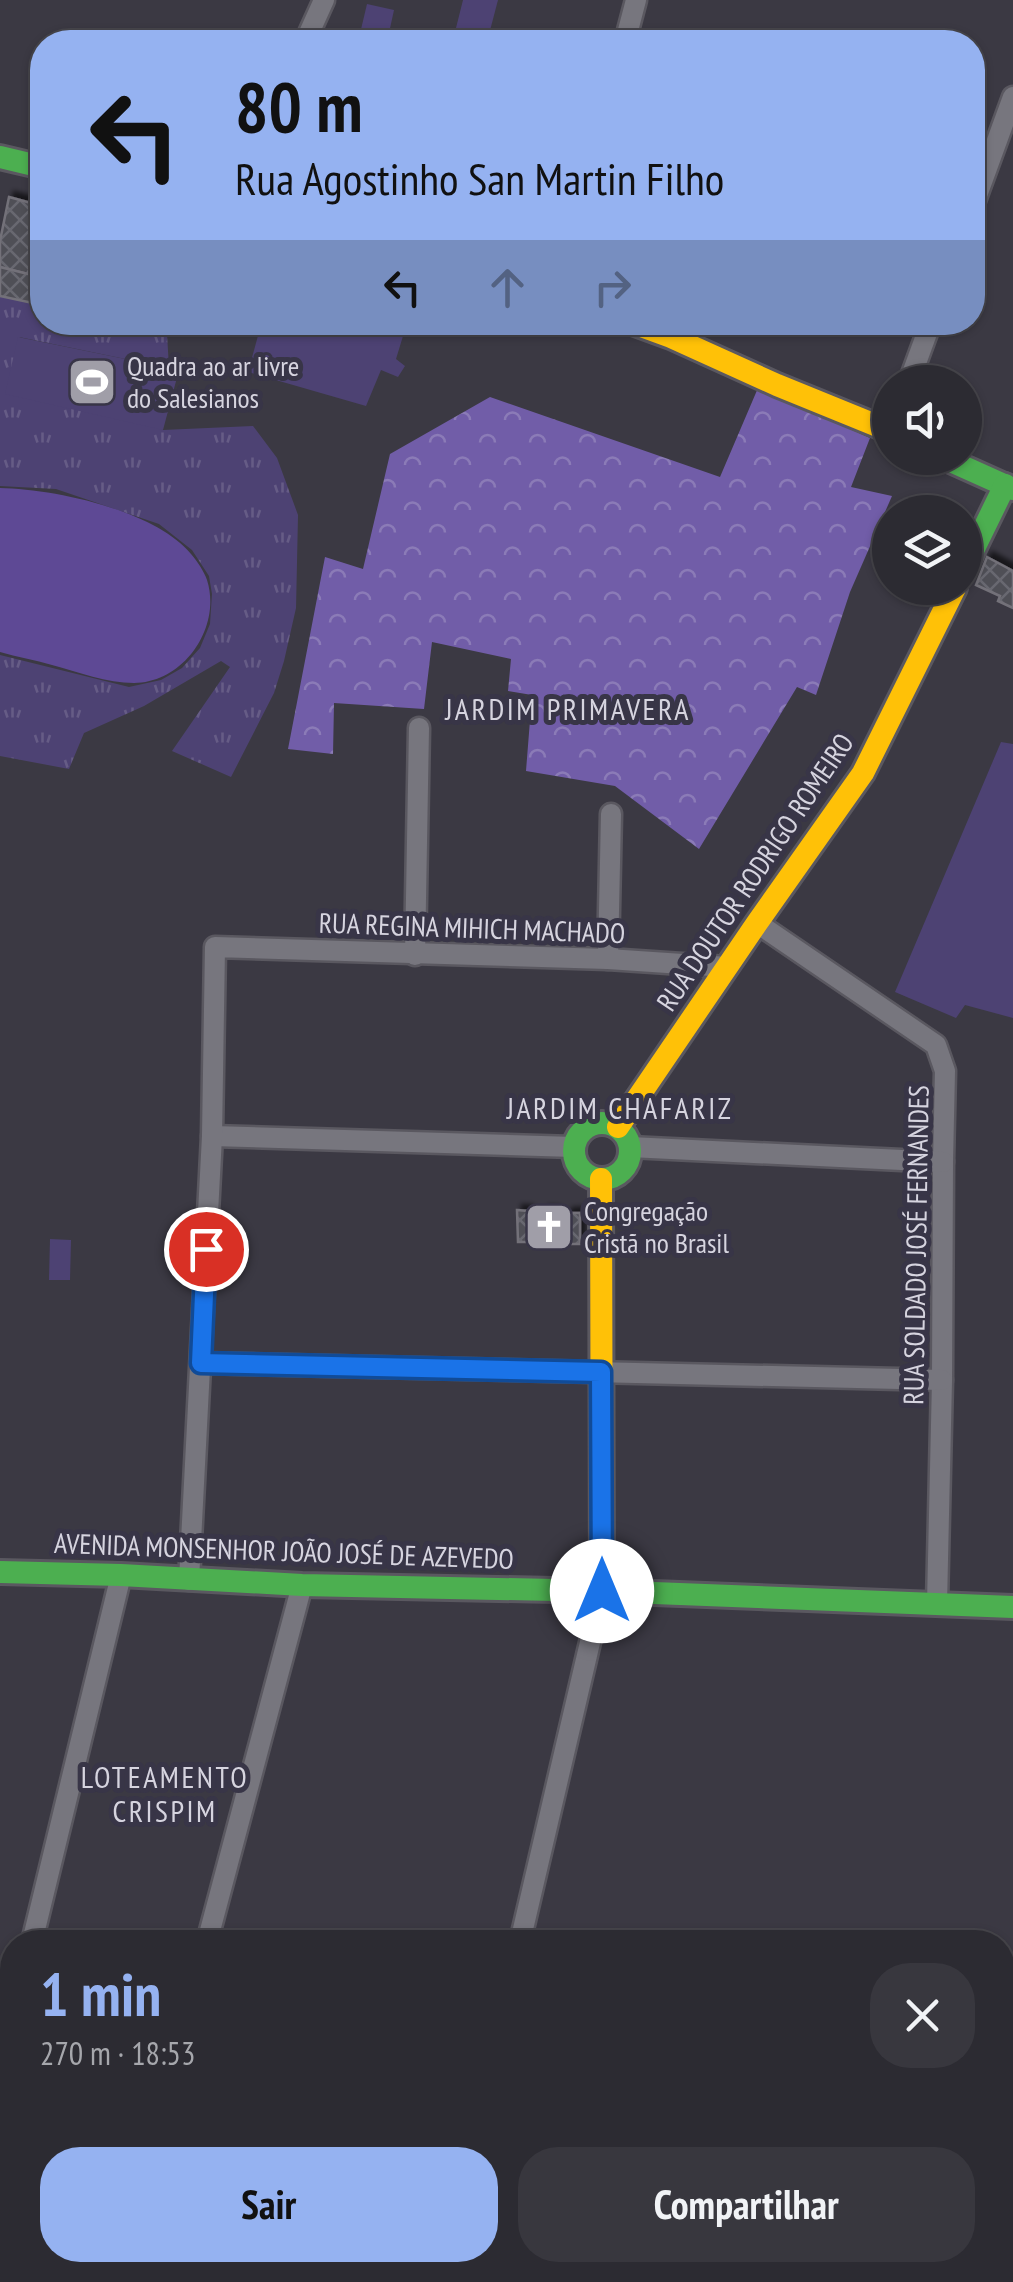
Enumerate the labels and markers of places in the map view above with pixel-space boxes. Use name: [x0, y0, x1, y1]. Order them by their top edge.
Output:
place label: Quadra ao ar livre do Salesianos: [127, 347, 299, 416]
sports icon: Quadra ao ar livre do Salesianos: [66, 356, 118, 408]
place label: Congregação Cristã no Brasil: [584, 1192, 729, 1261]
church icon: Congregação Cristã no Brasil: [523, 1201, 575, 1253]
pin: [164, 1207, 249, 1292]

